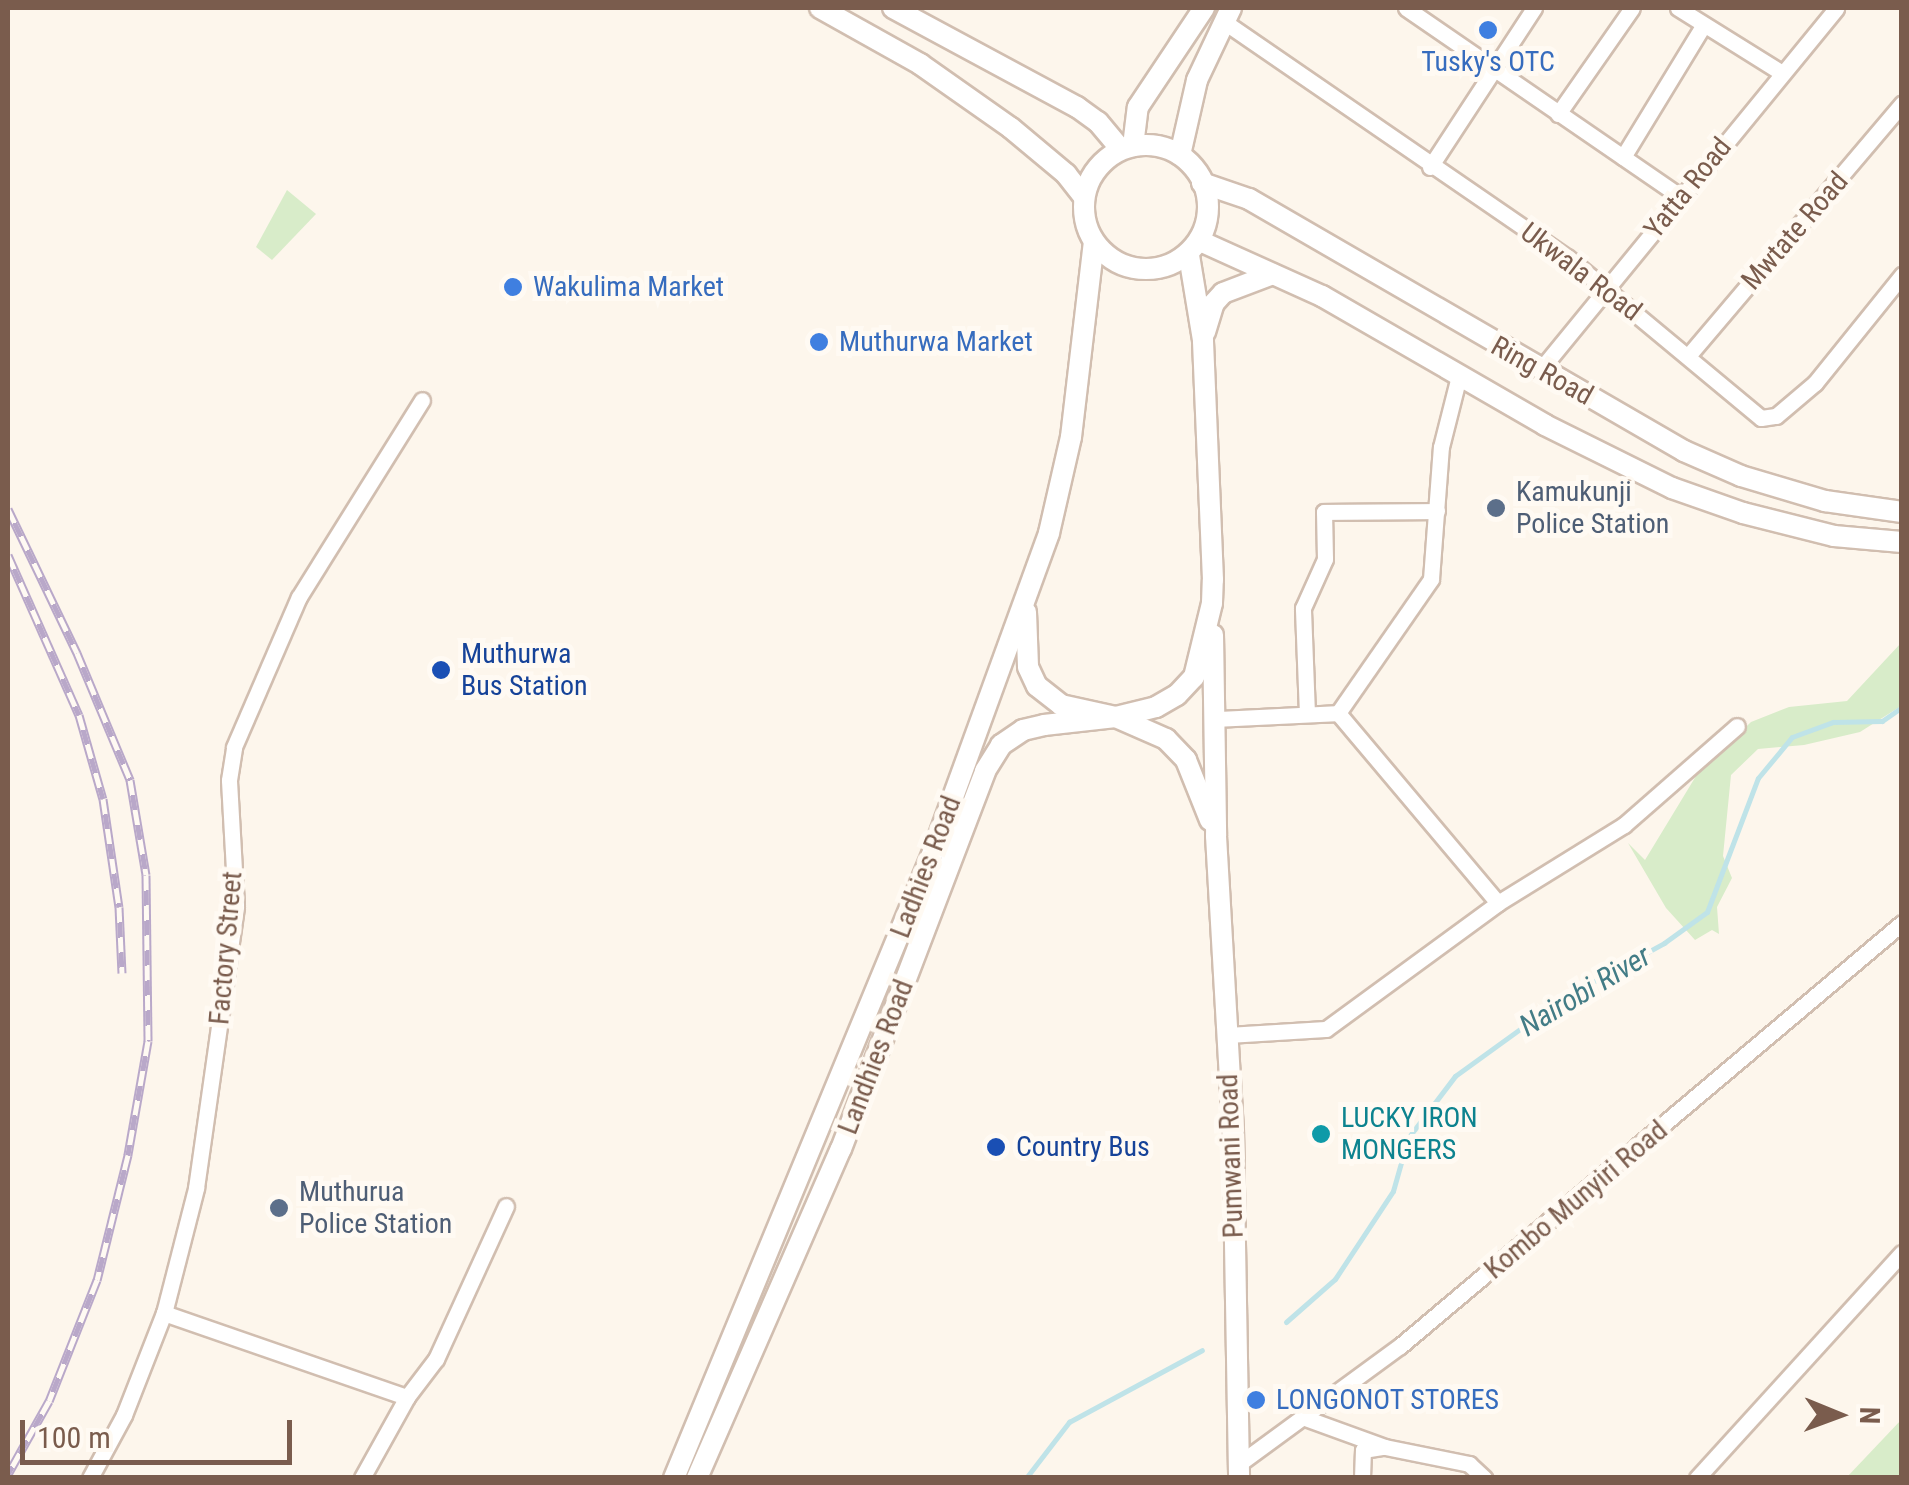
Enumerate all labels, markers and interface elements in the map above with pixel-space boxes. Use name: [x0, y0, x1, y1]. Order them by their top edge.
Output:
marker: Tusky's OTC: [1477, 19, 1499, 41]
place label: Tusky's OTC: [1421, 45, 1555, 79]
street label: Yatta Road: [1637, 131, 1739, 245]
street label: Mwtate Road: [1735, 165, 1855, 297]
street label: Ukwala Road: [1514, 216, 1648, 328]
place label: Wakulima Market: [533, 270, 724, 304]
marker: Wakulima Market: [502, 276, 524, 298]
place label: Muthurwa Market: [839, 325, 1033, 359]
street label: Ring Road: [1485, 329, 1599, 413]
marker: Muthurwa Market: [808, 331, 830, 353]
place label: Kamukunji Police Station: [1516, 475, 1669, 541]
marker: Kamukunji Police Station: [1485, 497, 1507, 519]
place label: Muthurwa Bus Station: [461, 637, 588, 703]
marker: Muthurwa Bus Station: [430, 659, 452, 681]
street label: Ladhies Road: [884, 791, 968, 943]
street label: Factory Street: [203, 870, 249, 1026]
water label: Nairobi River: [1513, 938, 1657, 1044]
street label: Landhies Road: [831, 975, 921, 1139]
street label: Pumwani Road: [1211, 1073, 1251, 1239]
place label: LUCKY IRON MONGERS: [1341, 1101, 1478, 1167]
street label: Kombo Munyiri Road: [1478, 1114, 1674, 1286]
marker: LUCKY IRON MONGERS: [1310, 1123, 1332, 1145]
place label: Country Bus: [1016, 1130, 1150, 1164]
marker: Country Bus: [985, 1136, 1007, 1158]
place label: Muthurua Police Station: [299, 1175, 452, 1241]
marker: Muthurua Police Station: [268, 1197, 290, 1219]
north arrow: [1789, 1365, 1889, 1465]
place label: LONGONOT STORES: [1276, 1383, 1500, 1417]
marker: LONGONOT STORES: [1245, 1389, 1267, 1411]
scale bar: [25, 1400, 298, 1462]
text: N: [1853, 1407, 1886, 1424]
text: 100 m: [37, 1420, 111, 1455]

